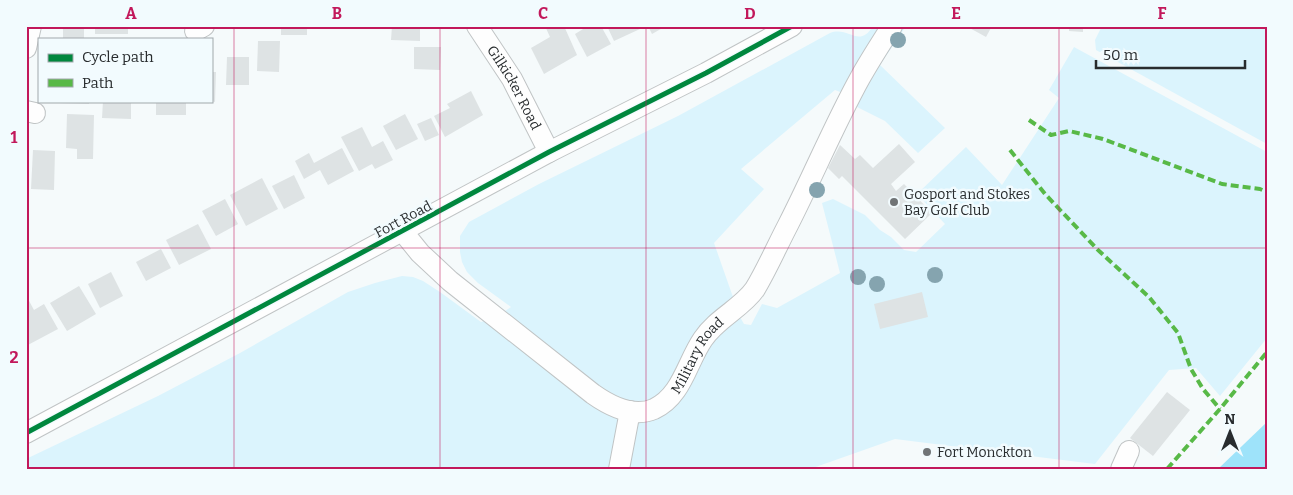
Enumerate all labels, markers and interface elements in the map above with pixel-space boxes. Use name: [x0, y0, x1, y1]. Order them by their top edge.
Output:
text: A: [125, 4, 137, 23]
text: B: [332, 4, 342, 23]
text: C: [538, 4, 548, 23]
text: D: [744, 4, 756, 23]
text: E: [951, 4, 961, 23]
text: F: [1158, 4, 1167, 23]
legend: [38, 38, 212, 102]
scale bar: [1096, 38, 1244, 70]
street label: Gilkicker Road: [483, 42, 544, 133]
text: 50 m: [1103, 46, 1139, 64]
text: Cycle path: [82, 48, 154, 66]
text: Path: [82, 74, 114, 92]
text: 1: [11, 128, 18, 147]
place label: Gosport and Stokes Bay Golf Club: [904, 186, 1030, 219]
marker: Gosport and Stokes Bay Golf Club: [888, 196, 900, 208]
street label: Fort Road: [372, 197, 435, 242]
street label: Military Road: [668, 314, 727, 397]
text: 2: [9, 348, 19, 367]
north arrow: [1206, 408, 1256, 458]
text: N: [1225, 411, 1236, 428]
place label: Fort Monckton: [937, 444, 1032, 461]
marker: Fort Monckton: [921, 446, 933, 458]

